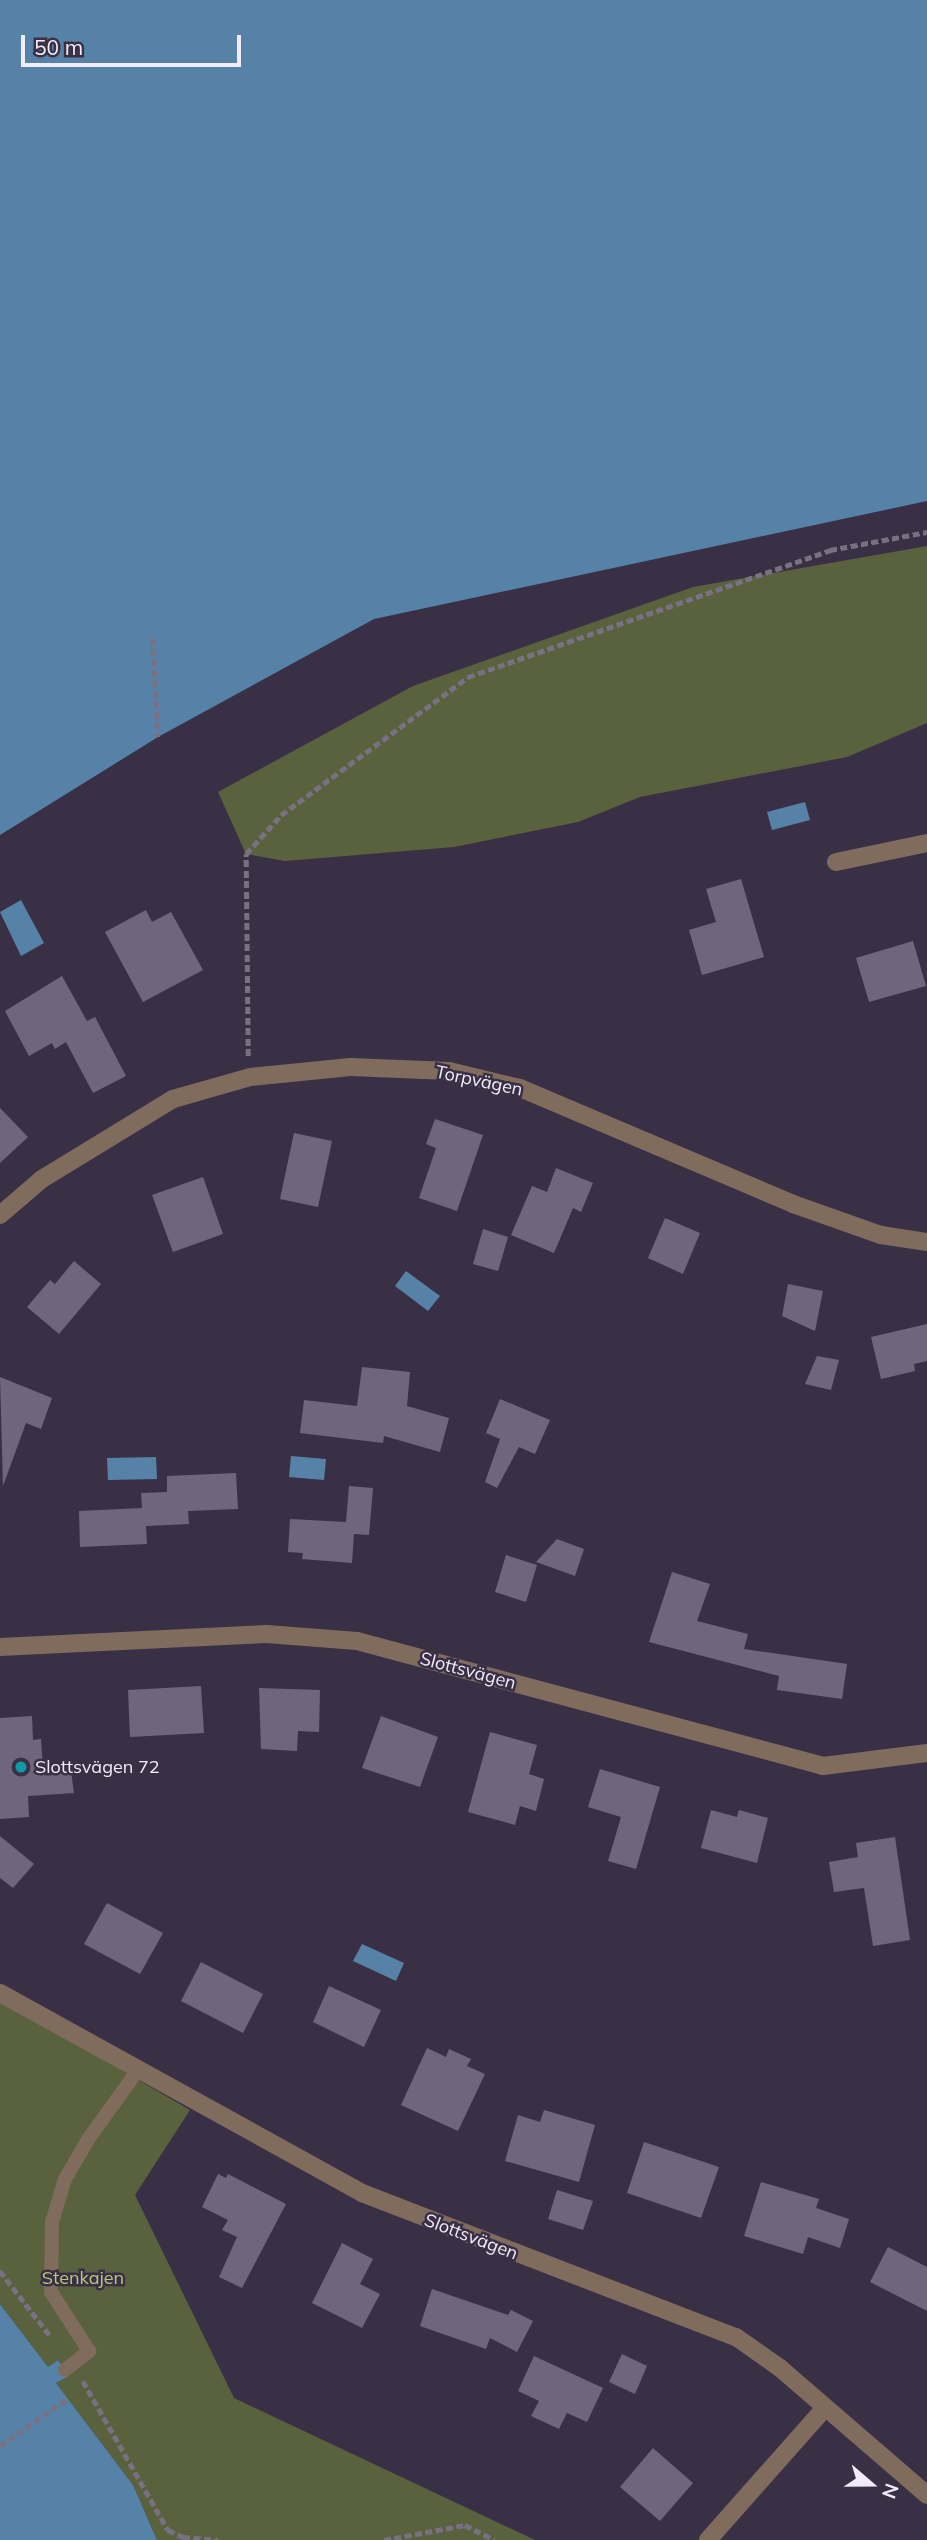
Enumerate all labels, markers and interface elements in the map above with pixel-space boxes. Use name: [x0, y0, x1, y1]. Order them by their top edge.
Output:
scale bar: [24, 21, 245, 65]
text: 50 m: [34, 34, 83, 60]
street label: Torpvägen: [433, 1061, 525, 1101]
street label: Slottsvägen: [418, 1648, 518, 1694]
place label: Slottsvägen 72: [35, 1756, 160, 1778]
marker: Slottsvägen 72: [13, 1759, 29, 1775]
street label: Slottsvägen: [421, 2209, 521, 2265]
park label: Stenkajen: [42, 2267, 124, 2289]
north arrow: [836, 2449, 906, 2519]
text: N: [877, 2480, 904, 2502]

